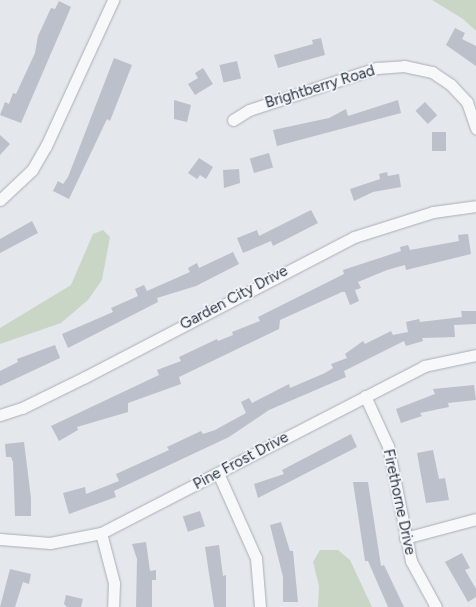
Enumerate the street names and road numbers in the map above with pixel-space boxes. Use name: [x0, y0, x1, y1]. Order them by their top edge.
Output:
street label: Brightberry Road: [263, 62, 377, 112]
street label: Garden City Drive: [177, 262, 291, 334]
street label: Pine Frost Drive: [190, 428, 292, 494]
street label: Firethorne Drive: [379, 447, 419, 557]

